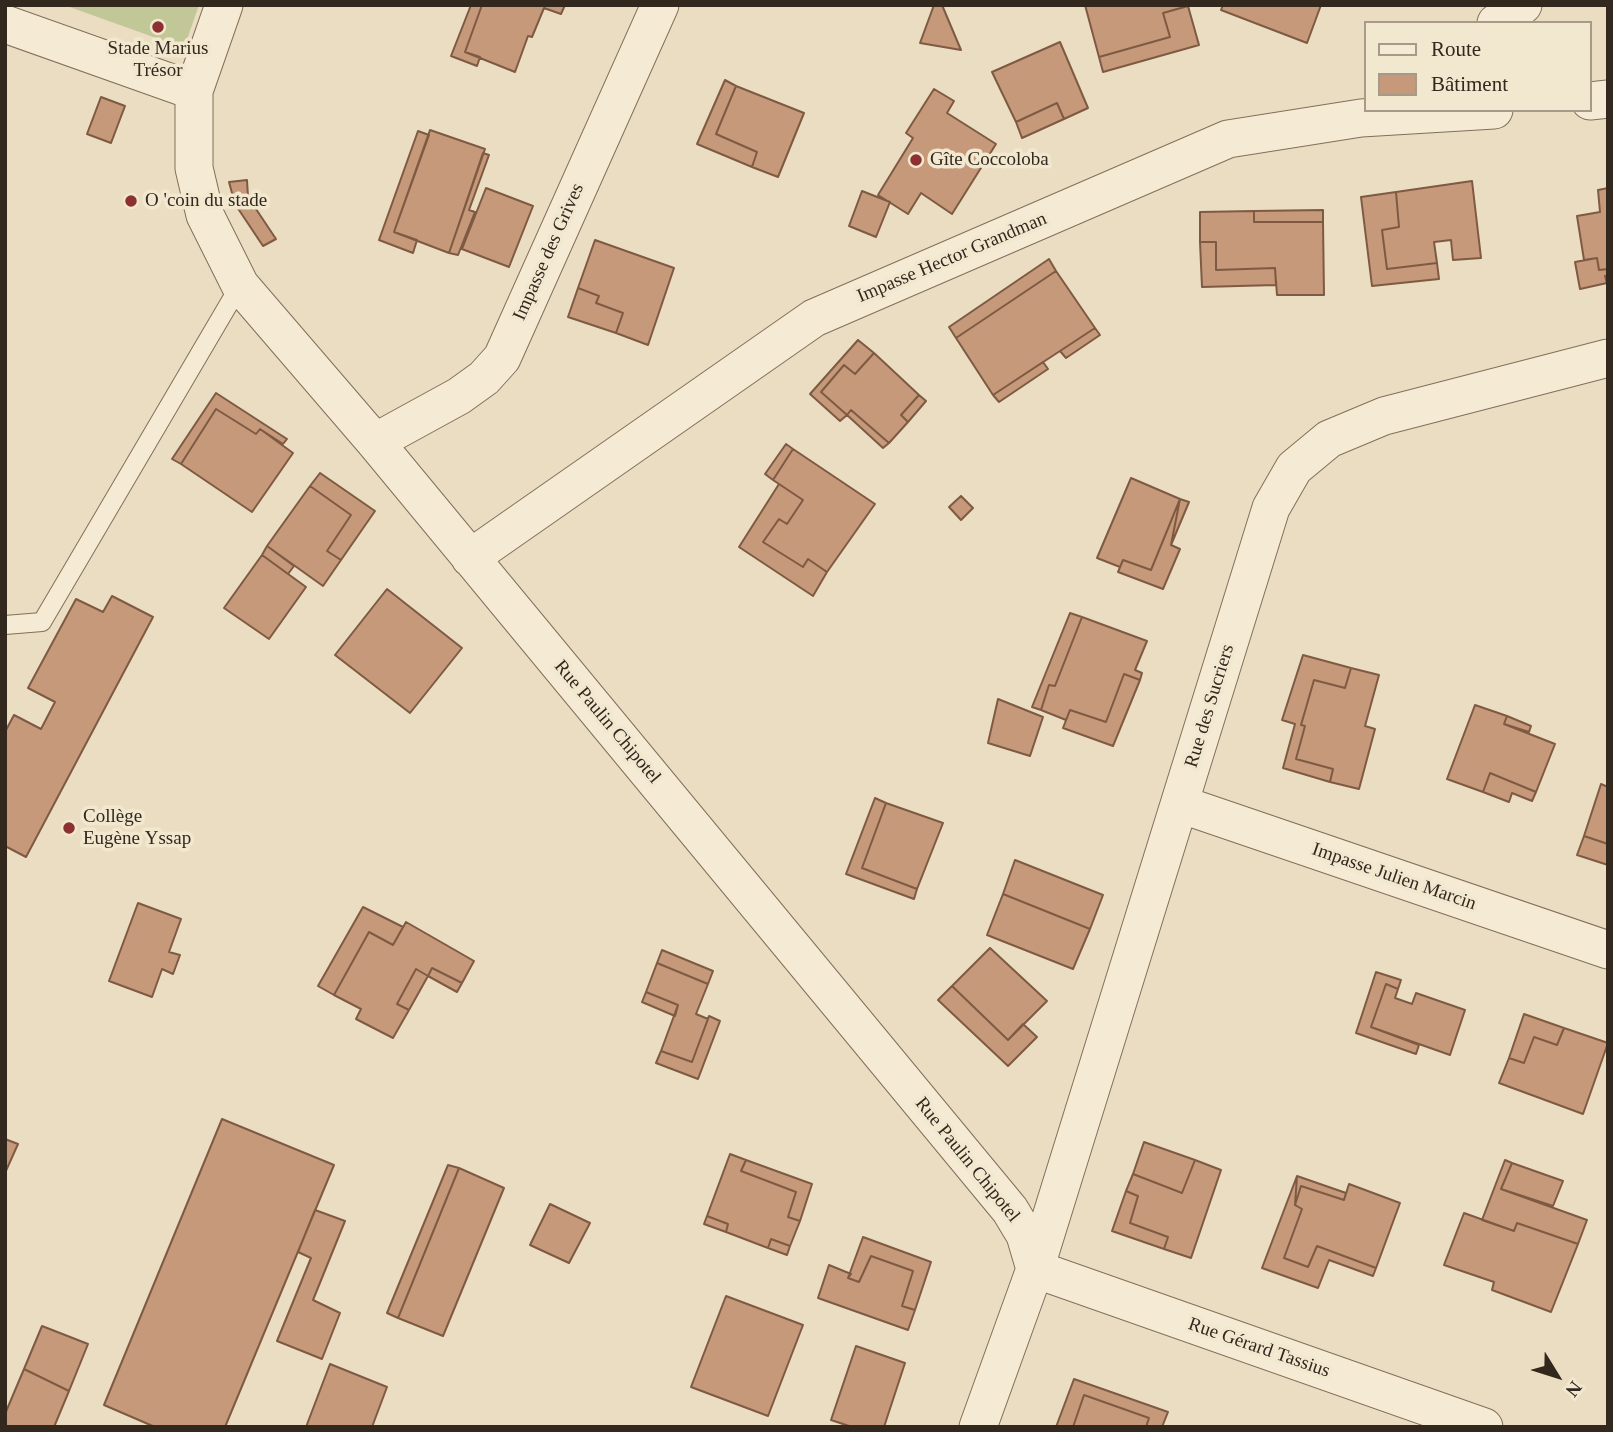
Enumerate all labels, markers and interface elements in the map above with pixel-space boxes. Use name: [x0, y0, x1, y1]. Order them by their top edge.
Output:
marker: Stade Marius Trésor: [150, 19, 166, 35]
legend: [1364, 21, 1592, 112]
text: Route: [1431, 37, 1481, 61]
place label: Stade Marius Trésor: [108, 38, 208, 82]
text: Bâtiment: [1431, 72, 1508, 96]
place label: Gîte Coccoloba: [930, 149, 1049, 171]
marker: Gîte Coccoloba: [908, 152, 924, 168]
street label: Impasse des Grives: [509, 180, 589, 324]
place label: O 'coin du stade: [145, 190, 267, 212]
marker: O 'coin du stade: [123, 193, 139, 209]
street label: Impasse Hector Grandman: [854, 208, 1050, 308]
street label: Rue des Sucriers: [1180, 642, 1240, 770]
street label: Rue Paulin Chipotel: [549, 656, 665, 788]
place label: Collège Eugène Yssap: [83, 806, 191, 850]
marker: Collège Eugène Yssap: [61, 820, 77, 836]
street label: Impasse Julien Marcin: [1309, 838, 1479, 916]
street label: Rue Paulin Chipotel: [910, 1093, 1024, 1227]
street label: Rue Gérard Tassius: [1185, 1313, 1333, 1383]
north arrow: [1522, 1341, 1592, 1411]
text: N: [1561, 1377, 1586, 1401]

